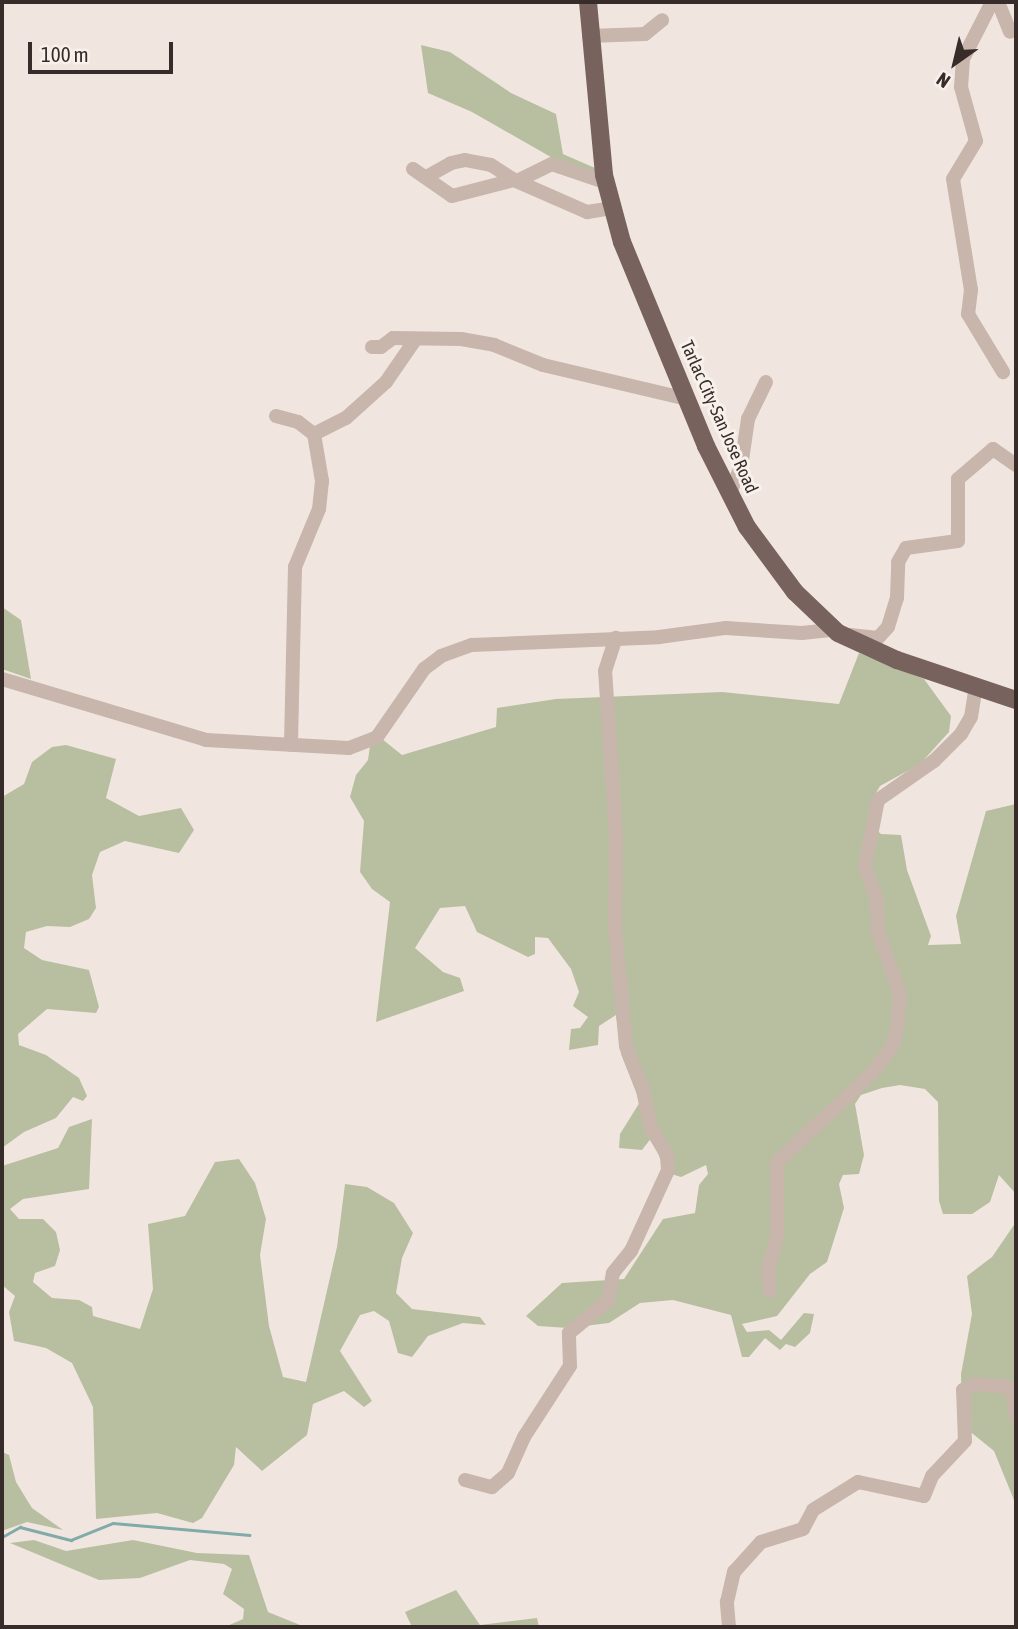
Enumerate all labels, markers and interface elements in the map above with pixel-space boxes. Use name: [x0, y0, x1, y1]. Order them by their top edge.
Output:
scale bar: [32, 28, 177, 72]
north arrow: [920, 28, 990, 98]
text: 100 m: [41, 42, 89, 66]
text: N: [932, 68, 954, 93]
street label: Tarlac City-San Jose Road: [676, 337, 762, 497]

